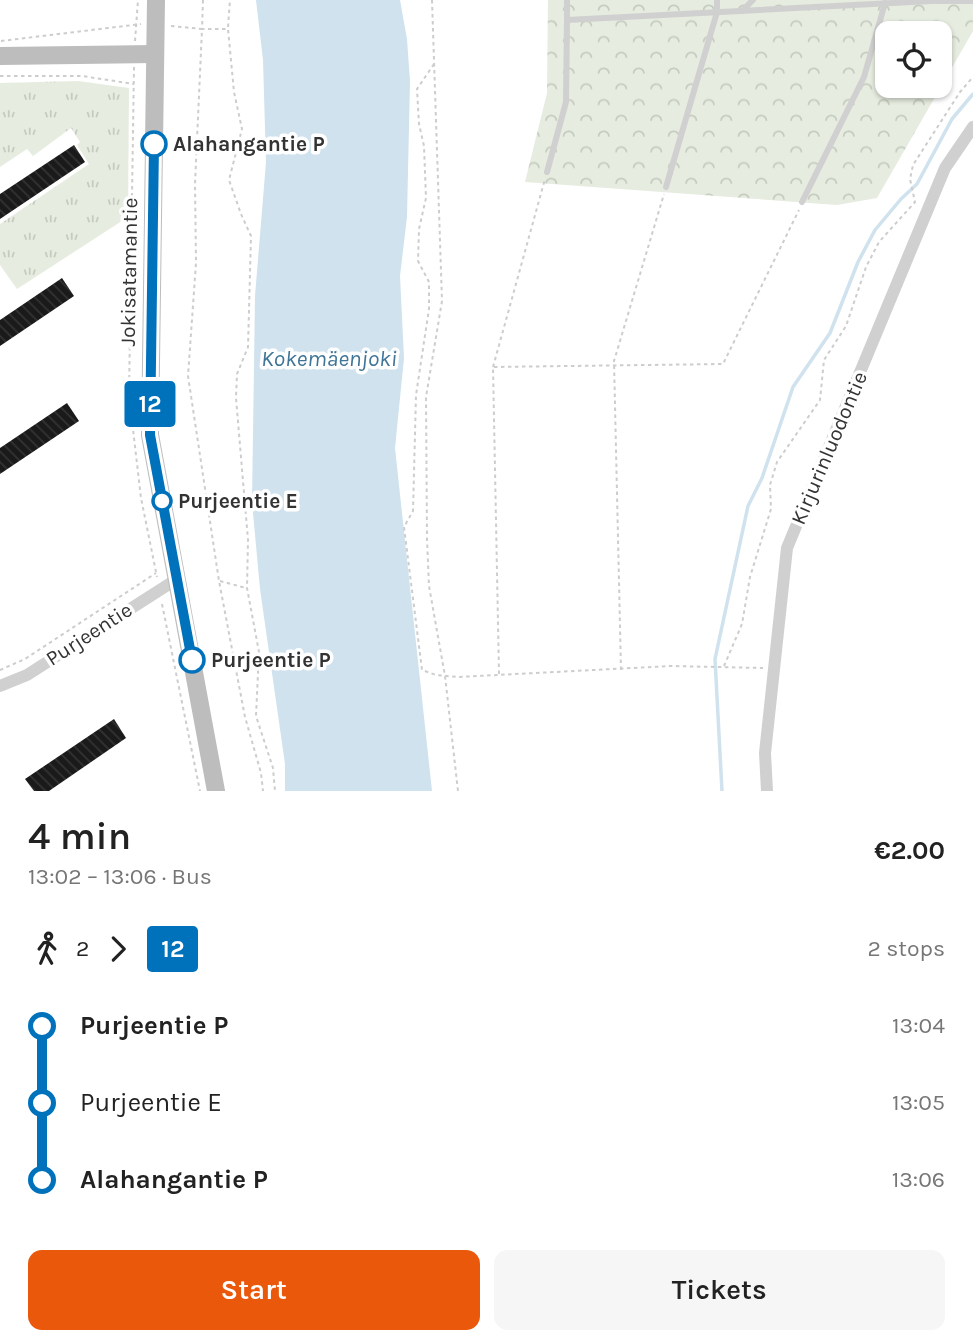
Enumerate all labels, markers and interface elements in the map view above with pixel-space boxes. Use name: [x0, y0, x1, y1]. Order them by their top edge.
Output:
map controls: [875, 21, 952, 98]
button: locate: [875, 21, 952, 98]
marker: Alahangantie P: [141, 131, 167, 157]
place label: Alahangantie P: [173, 132, 325, 156]
street label: Jokisatamantie: [116, 197, 142, 347]
water label: Kokemäenjoki: [261, 345, 397, 372]
street label: Kirjurinluodontie: [786, 368, 872, 528]
line badge: 12: [118, 381, 182, 427]
text: 12: [138, 390, 162, 418]
place label: Purjeentie E: [178, 489, 298, 513]
marker: Purjeentie E: [152, 491, 172, 511]
street label: Purjeentie: [41, 597, 137, 671]
marker: Purjeentie P: [179, 647, 205, 673]
place label: Purjeentie P: [211, 648, 331, 672]
text: 4 min: [28, 814, 131, 859]
text: €2.00: [874, 835, 945, 866]
text: 13:02 – 13:06 · Bus: [28, 863, 212, 890]
icon: walk: [28, 930, 66, 968]
icon: forward: [99, 930, 137, 968]
text: 2: [76, 935, 89, 962]
text: 12: [161, 935, 184, 963]
text: 2 stops: [867, 935, 945, 962]
text: Purjeentie P: [80, 1010, 228, 1041]
text: 13:04: [892, 1012, 945, 1039]
text: Purjeentie E: [80, 1087, 222, 1118]
text: 13:05: [892, 1089, 945, 1116]
text: Alahangantie P: [80, 1164, 268, 1195]
text: 13:06: [892, 1166, 945, 1193]
button: Start: [28, 1250, 480, 1330]
button: Tickets: [494, 1250, 945, 1330]

